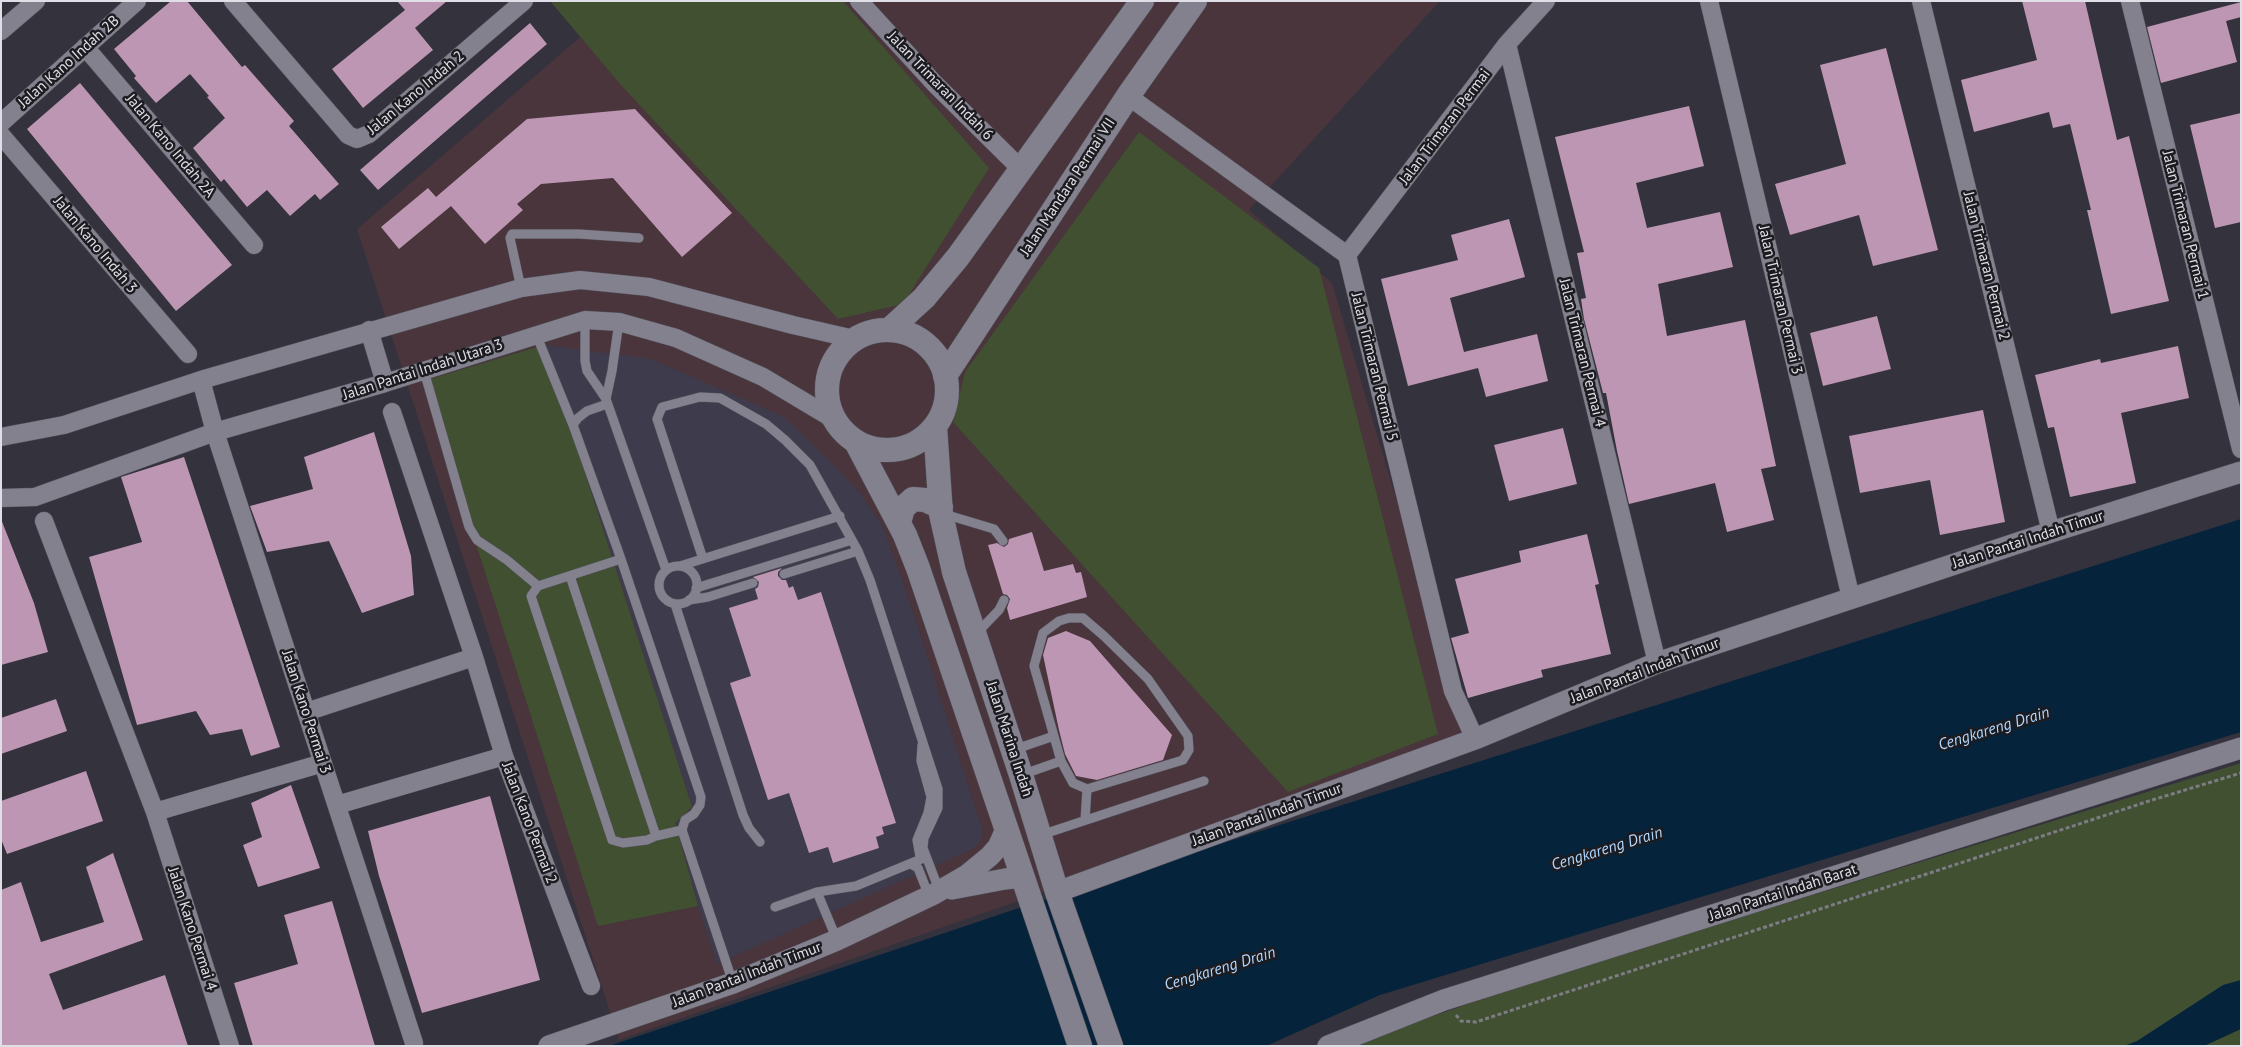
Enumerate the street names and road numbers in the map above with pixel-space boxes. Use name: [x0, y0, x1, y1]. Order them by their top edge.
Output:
street label: Jalan Kano Indah 2B: [15, 12, 123, 112]
street label: Jalan Trimaran Indah 6: [883, 28, 997, 144]
street label: Jalan Kano Indah 2: [364, 47, 468, 139]
street label: Jalan Trimaran Permai: [1396, 66, 1494, 188]
street label: Jalan Kano Indah 2A: [121, 91, 219, 201]
street label: Jalan Mandara Permai VII: [1017, 115, 1119, 259]
street label: Jalan Trimaran Permai 1: [2158, 149, 2212, 301]
street label: Jalan Trimaran Permai 2: [1959, 190, 2013, 342]
street label: Jalan Kano Indah 3: [49, 193, 141, 297]
street label: Jalan Trimaran Permai 3: [1754, 224, 1806, 376]
street label: Jalan Trimaran Permai 4: [1555, 277, 1609, 429]
street label: Jalan Trimaran Permai 5: [1347, 291, 1401, 443]
street label: Jalan Pantai Indah Utara 3: [341, 336, 505, 404]
street label: Jalan Pantai Indah Timur: [1950, 507, 2106, 573]
street label: Jalan Pantai Indah Timur: [1568, 634, 1722, 708]
street label: Jalan Kano Permai 3: [278, 648, 334, 776]
street label: Jalan Marina Indah: [982, 679, 1036, 799]
street label: Jalan Kano Permai 2: [498, 760, 560, 886]
street label: Jalan Pantai Indah Timur: [1190, 780, 1344, 850]
street label: Jalan Pantai Indah Barat: [1707, 861, 1859, 925]
street label: Jalan Kano Permai 4: [164, 865, 220, 993]
street label: Jalan Pantai Indah Timur: [670, 938, 824, 1012]

